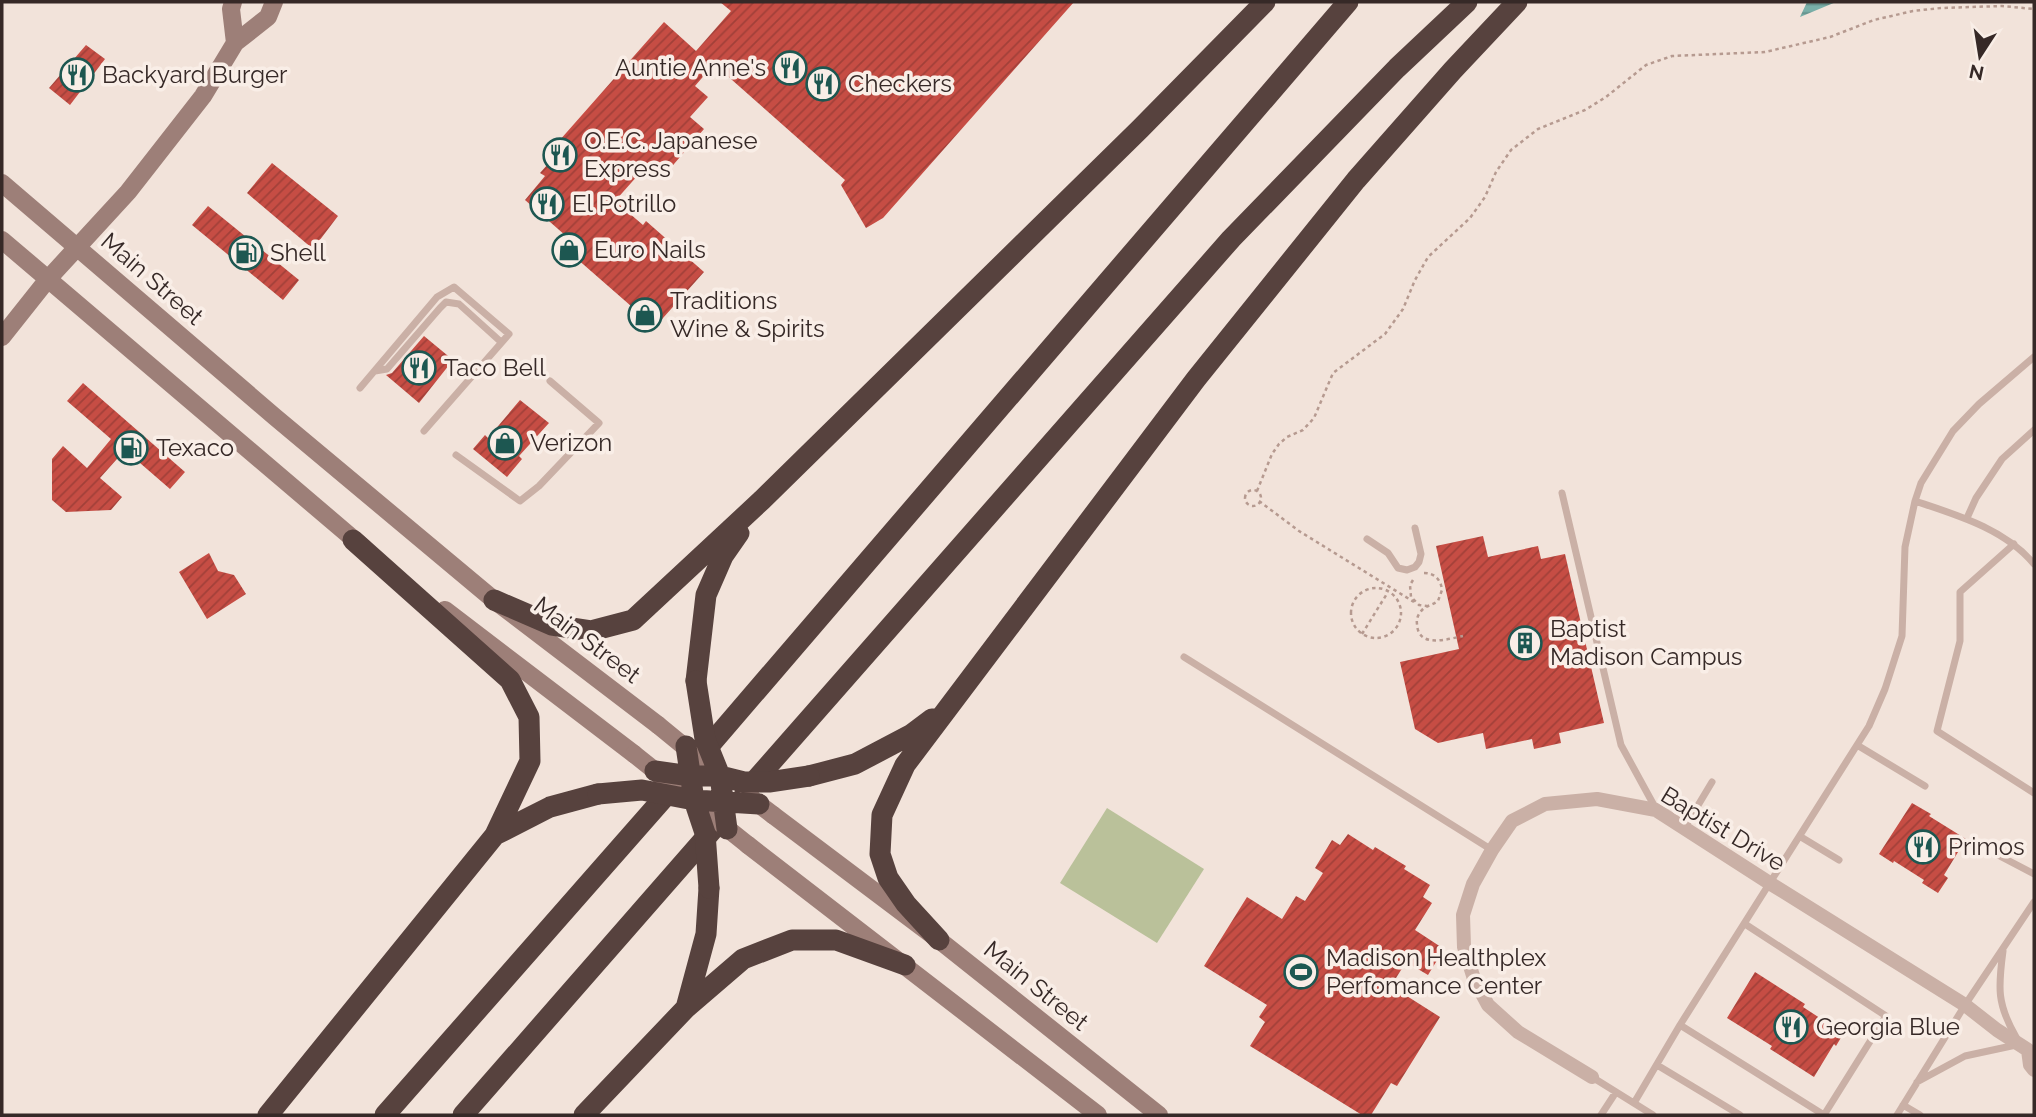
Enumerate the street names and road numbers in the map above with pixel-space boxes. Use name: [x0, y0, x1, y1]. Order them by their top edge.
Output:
street label: Main Street: [95, 226, 209, 331]
street label: Main Street: [528, 590, 646, 689]
street label: Baptist Drive: [1656, 780, 1791, 877]
street label: Main Street: [978, 935, 1094, 1036]

